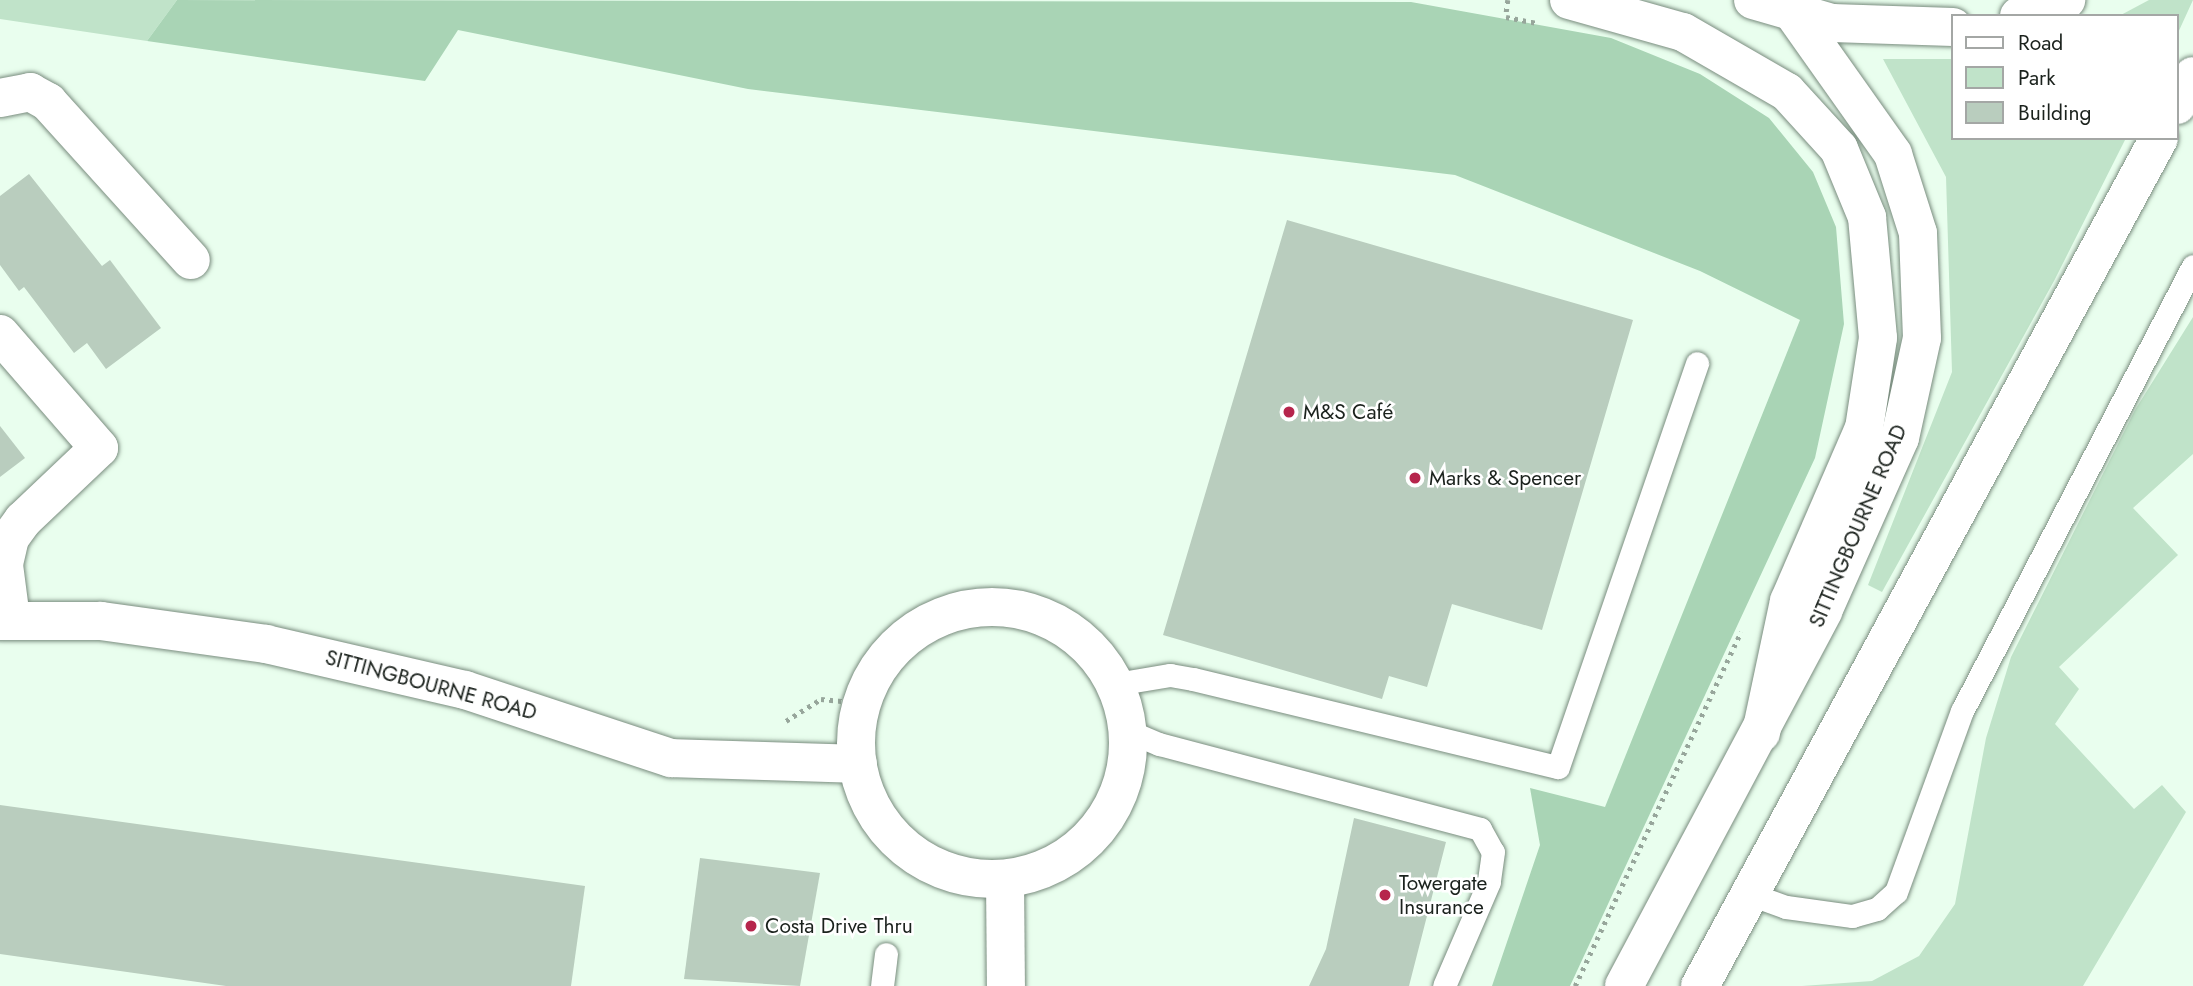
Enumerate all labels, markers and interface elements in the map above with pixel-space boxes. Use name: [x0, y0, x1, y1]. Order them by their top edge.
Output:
legend: [1952, 14, 2179, 140]
text: Road: [2018, 28, 2063, 58]
text: Park: [2018, 63, 2055, 93]
text: Building: [2018, 98, 2091, 128]
place label: M&S Café: [1303, 399, 1393, 425]
marker: M&S Café: [1281, 404, 1297, 420]
street label: SITTINGBOURNE ROAD: [1804, 421, 1912, 631]
place label: Marks & Spencer: [1429, 465, 1581, 491]
marker: Marks & Spencer: [1407, 470, 1423, 486]
street label: SITTINGBOURNE ROAD: [323, 645, 539, 725]
place label: Towergate Insurance: [1399, 870, 1487, 920]
marker: Towergate Insurance: [1377, 887, 1393, 903]
place label: Costa Drive Thru: [765, 913, 913, 939]
marker: Costa Drive Thru: [743, 918, 759, 934]

